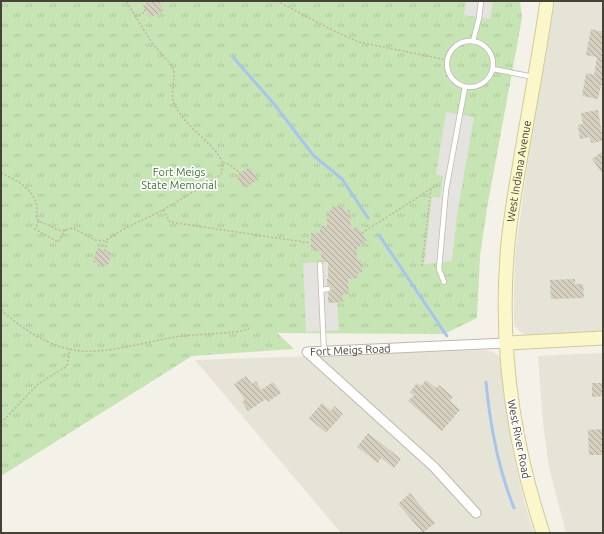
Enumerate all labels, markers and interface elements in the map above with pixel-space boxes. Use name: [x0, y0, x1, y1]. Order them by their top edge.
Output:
street label: West Indiana Avenue: [504, 119, 533, 223]
park label: Fort Meigs State Memorial: [141, 166, 217, 191]
street label: Fort Meigs Road: [310, 342, 391, 358]
street label: West River Road: [505, 398, 533, 480]

